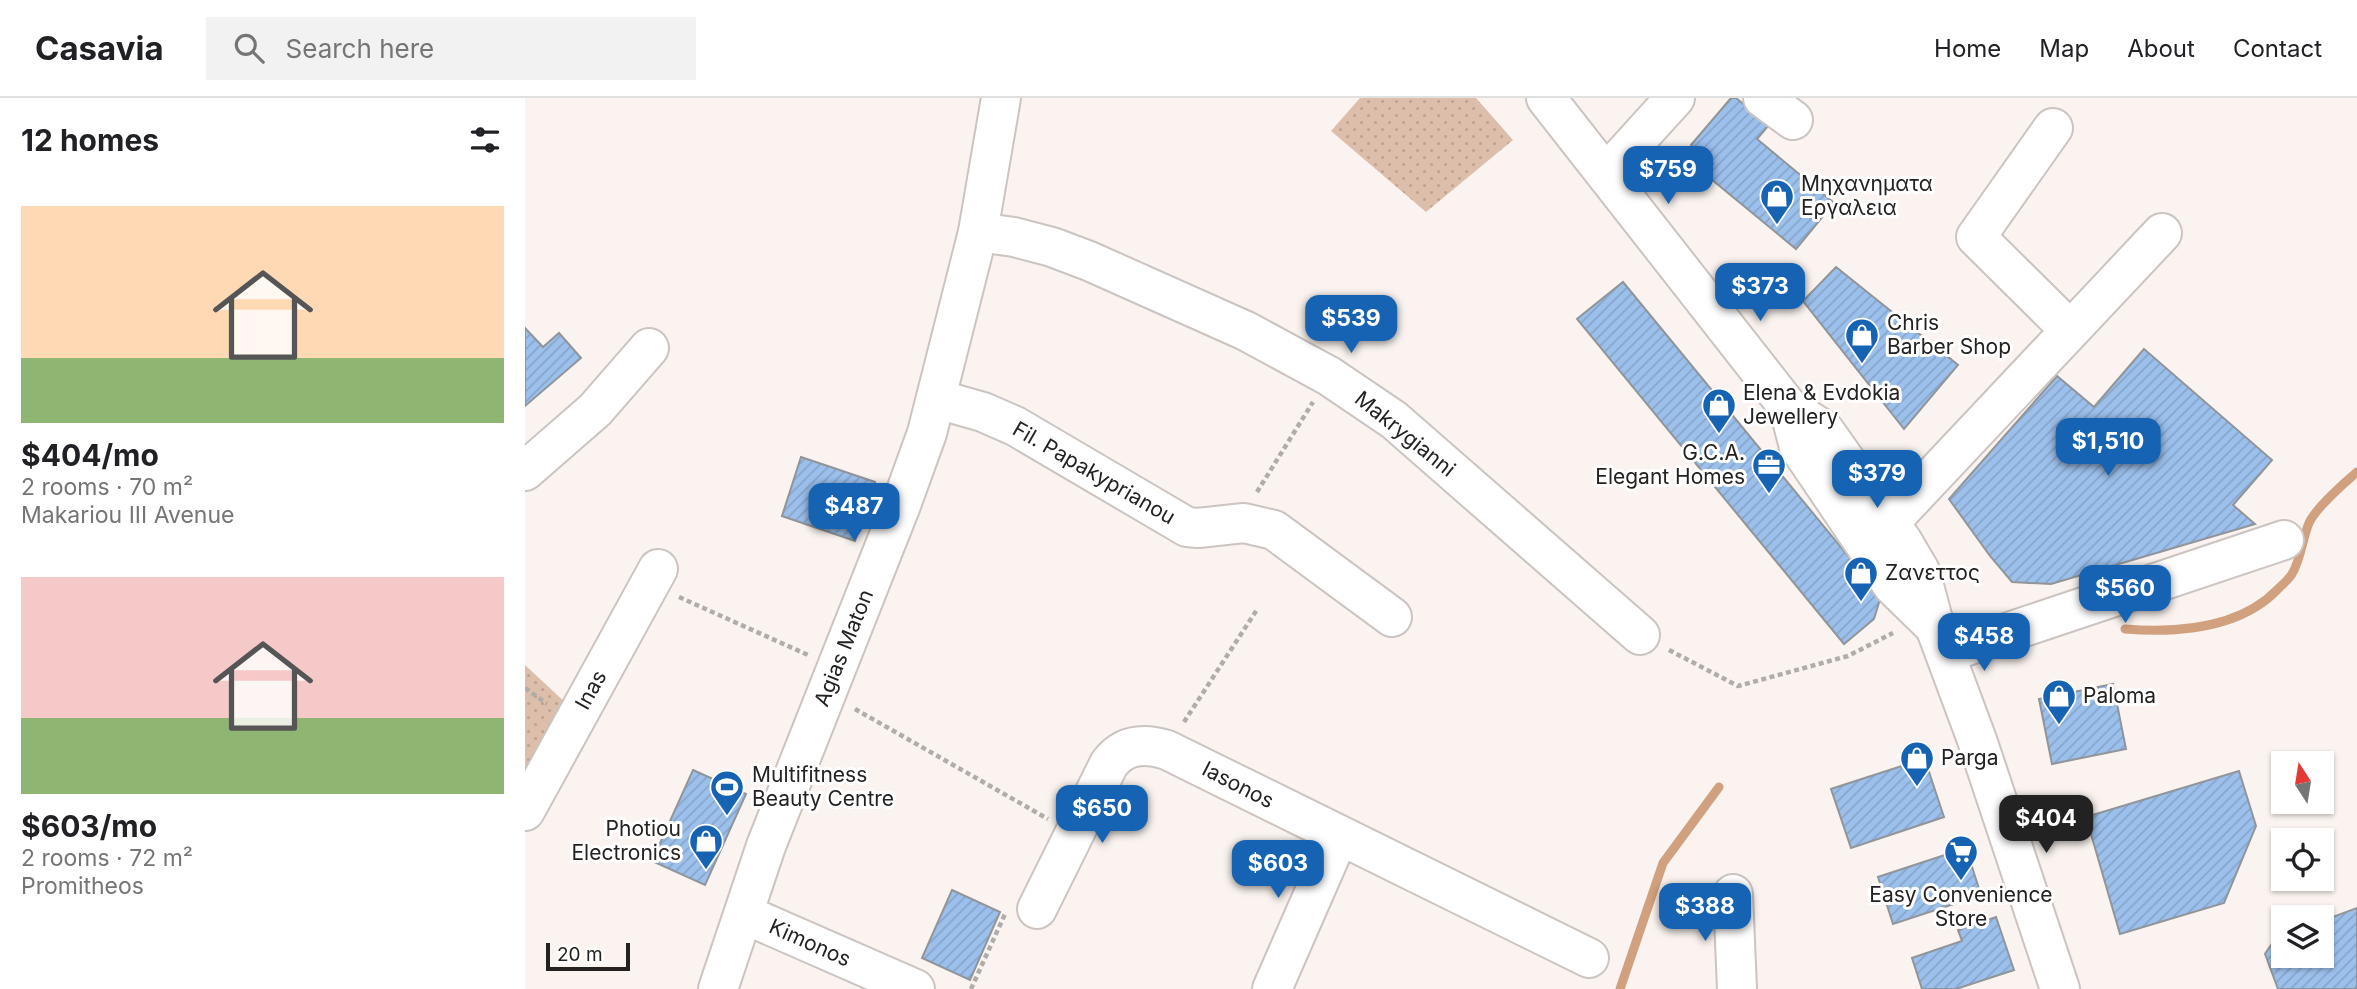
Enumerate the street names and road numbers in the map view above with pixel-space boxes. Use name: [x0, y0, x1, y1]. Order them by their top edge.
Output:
street label: Makrygianni: [1350, 386, 1460, 482]
street label: Fil. Papakyprianou: [1009, 416, 1180, 529]
street label: Agias Maton: [809, 586, 878, 710]
street label: Inas: [570, 666, 611, 714]
street label: Iasonos: [1198, 756, 1278, 813]
street label: Kimonos: [766, 914, 855, 972]

